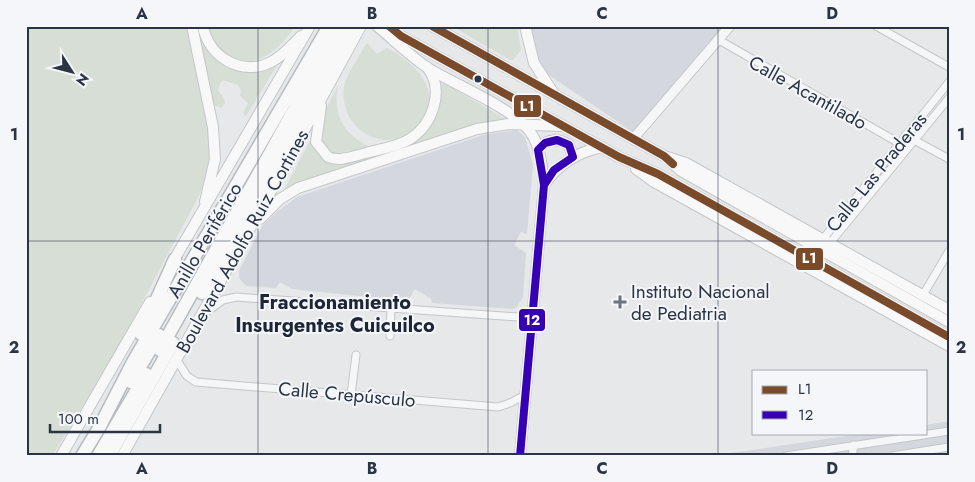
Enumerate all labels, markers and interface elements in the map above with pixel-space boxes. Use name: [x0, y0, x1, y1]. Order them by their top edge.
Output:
text: A: [135, 2, 148, 25]
text: B: [367, 2, 377, 25]
text: C: [596, 2, 608, 25]
text: D: [826, 2, 838, 25]
north arrow: [48, 48, 98, 98]
street label: Calle Acantilado: [744, 49, 872, 136]
text: N: [71, 69, 94, 90]
unlabelled marker: [473, 74, 483, 84]
line badge: L1: [513, 94, 542, 118]
text: L1: [520, 96, 534, 116]
street label: Calle Las Praderas: [820, 106, 933, 238]
text: 1: [10, 123, 18, 146]
text: 1: [957, 123, 965, 146]
street label: Boulevard Adolfo Ruiz Cortines: [170, 124, 315, 358]
street label: Anillo Periférico: [160, 177, 248, 303]
line badge: L1: [795, 247, 824, 271]
text: L1: [802, 248, 816, 268]
place label: Instituto Nacional de Pediatria: [631, 278, 770, 327]
district label: Fraccionamiento Insurgentes Cuicuilco: [235, 288, 435, 340]
marker: Instituto Nacional de Pediatria: [613, 295, 627, 309]
line badge: 12: [518, 308, 546, 332]
text: 12: [524, 310, 540, 330]
text: 2: [9, 336, 19, 359]
text: 2: [956, 336, 966, 359]
legend: [752, 370, 928, 434]
street label: Calle Crepúsculo: [277, 375, 417, 414]
text: L1: [798, 378, 812, 400]
scale bar: [50, 402, 160, 434]
text: 12: [798, 404, 813, 426]
text: 100 m: [58, 408, 99, 430]
text: A: [135, 457, 148, 480]
text: B: [367, 457, 377, 480]
text: C: [596, 457, 608, 480]
text: D: [826, 457, 838, 480]

